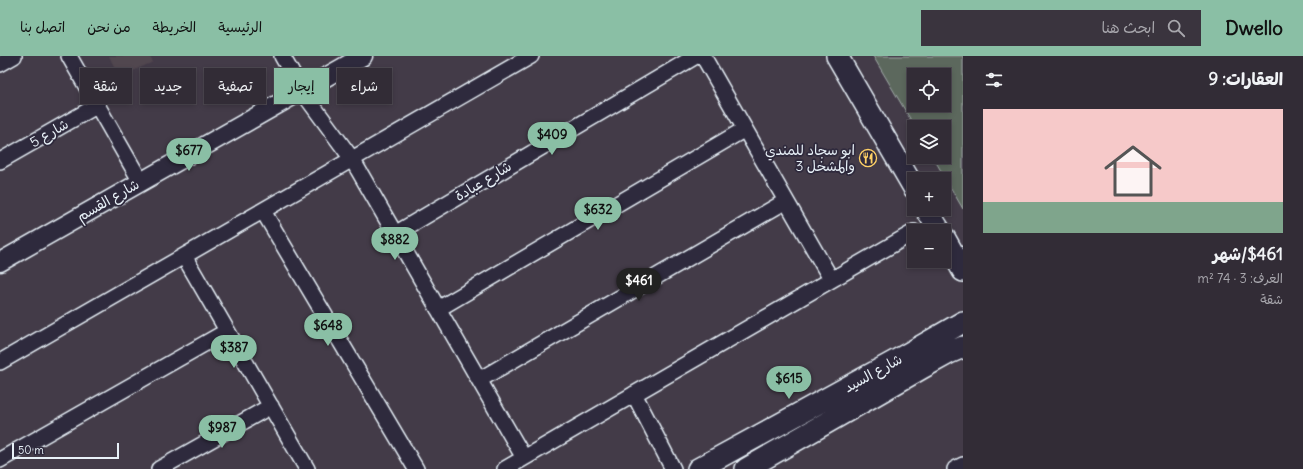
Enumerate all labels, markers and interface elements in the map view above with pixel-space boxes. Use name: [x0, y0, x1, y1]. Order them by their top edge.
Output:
search box: [921, 10, 1201, 46]
text: Dwello: [1225, 16, 1283, 40]
icon: search: [1165, 17, 1187, 39]
text: اتصل بنا: [20, 18, 65, 36]
text: من نحن: [87, 18, 131, 36]
text: الخريطة: [153, 18, 196, 36]
text: الرئيسية: [218, 18, 262, 36]
text: ابحث هنا: [1101, 18, 1155, 37]
chip: شقة: [80, 68, 132, 104]
chip: جديد: [140, 68, 196, 104]
chip: تصفية: [204, 68, 266, 104]
chip: إيجار: [274, 68, 329, 104]
chip: شراء: [337, 68, 392, 104]
map controls: [907, 68, 951, 268]
button: locate: [907, 68, 951, 112]
text: العقارات: 9: [1208, 68, 1283, 90]
icon: filters: [983, 69, 1005, 91]
street label: شارع 5: [26, 115, 72, 152]
button: layers: [907, 120, 951, 164]
pin: $409: [528, 122, 576, 156]
text: $409: [537, 126, 567, 143]
icon: home: [1097, 135, 1169, 207]
pin: $677: [165, 138, 213, 172]
place label: ابو سجاد للمندي والمشخل 3: [765, 141, 855, 175]
text: $677: [175, 142, 203, 159]
restaurant icon: ابو سجاد للمندي والمشخل 3: [858, 148, 878, 168]
street label: شارع عبادة: [451, 157, 515, 206]
button: +: [907, 172, 951, 216]
street label: شارع القسم: [73, 175, 144, 227]
pin: $632: [574, 197, 622, 231]
text: $632: [583, 201, 613, 218]
button: −: [907, 224, 951, 268]
pin: $882: [371, 227, 419, 261]
text: $882: [380, 231, 410, 248]
text: $461/شهر: [1213, 243, 1283, 265]
pin: $461: [615, 268, 663, 302]
text: الغرف: 3 · 74 m²: [1198, 270, 1283, 287]
text: $461: [625, 272, 653, 289]
text: شقة: [1260, 291, 1283, 308]
pin: $648: [304, 313, 352, 347]
text: $648: [313, 317, 343, 334]
pin: $387: [210, 335, 258, 369]
text: $387: [220, 339, 248, 356]
street label: شارع السيد: [841, 350, 906, 397]
pin: $615: [765, 366, 813, 400]
text: $615: [775, 370, 803, 387]
pin: $987: [198, 415, 246, 449]
text: $987: [208, 419, 236, 436]
scale bar: [12, 441, 119, 460]
text: 50 m: [18, 443, 44, 457]

